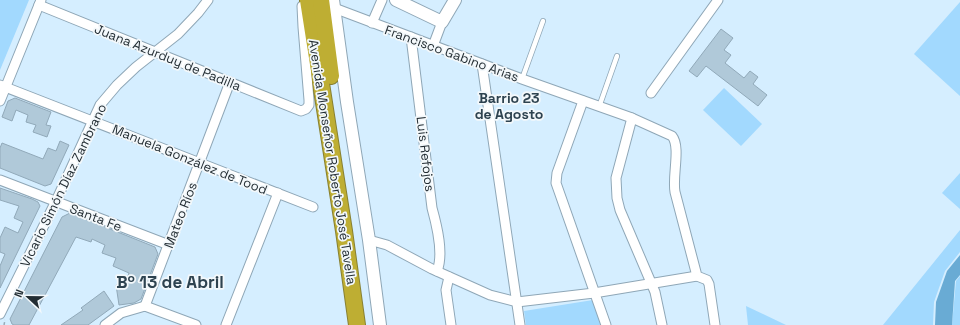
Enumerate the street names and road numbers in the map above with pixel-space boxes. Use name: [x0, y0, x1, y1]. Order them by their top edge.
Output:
street label: Juana Azurduy de Padilla: [92, 20, 244, 95]
street label: Francisco Gabino Arias: [382, 21, 521, 86]
street label: Avenida Monseñor Roberto José Tavella: [305, 38, 360, 286]
street label: Vicario Simón Díaz Zambrano: [16, 101, 110, 270]
street label: Luis Refojos: [412, 116, 439, 193]
street label: Manuela González de Tood: [110, 121, 270, 198]
street label: Mateo Ríos: [160, 180, 201, 251]
street label: Santa Fe: [67, 200, 124, 235]

